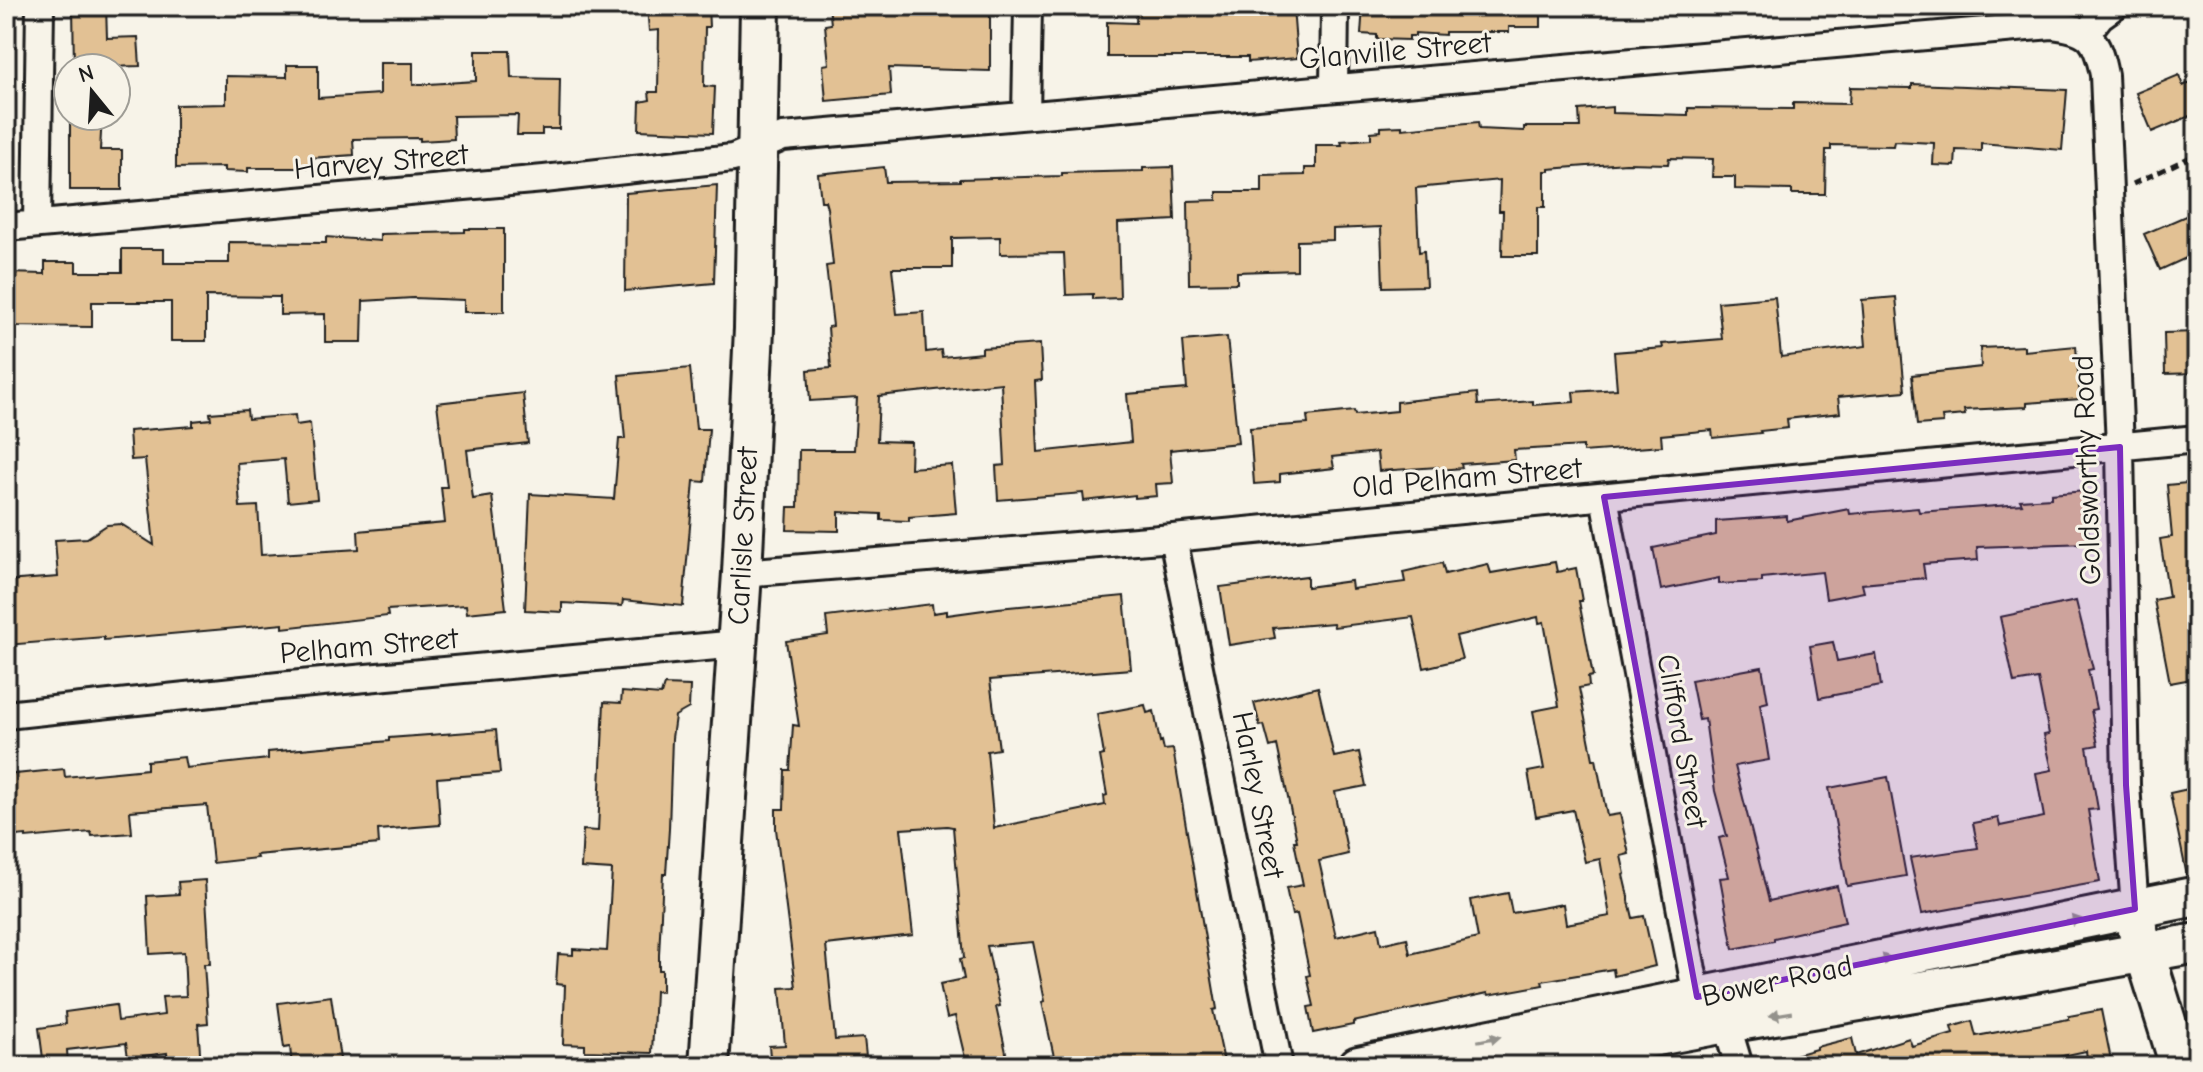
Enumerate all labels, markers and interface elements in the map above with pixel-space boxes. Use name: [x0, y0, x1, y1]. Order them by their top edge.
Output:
street label: Glanville Street: [1297, 25, 1494, 77]
north arrow: [52, 52, 132, 132]
text: N: [75, 59, 97, 89]
street label: Harvey Street: [293, 137, 471, 187]
street label: Goldsworthy Road: [2065, 354, 2109, 586]
street label: Carlisle Street: [721, 445, 765, 626]
street label: Old Pelham Street: [1351, 450, 1585, 505]
street label: Pelham Street: [278, 621, 461, 671]
street label: Clifford Street: [1649, 651, 1715, 832]
street label: Harley Street: [1225, 709, 1292, 883]
one-way arrow: [2058, 914, 2083, 927]
street label: Bower Road: [1698, 948, 1856, 1014]
one-way arrow: [1869, 953, 1894, 965]
one-way arrow: [1768, 1008, 1793, 1021]
one-way arrow: [1477, 1032, 1502, 1045]

